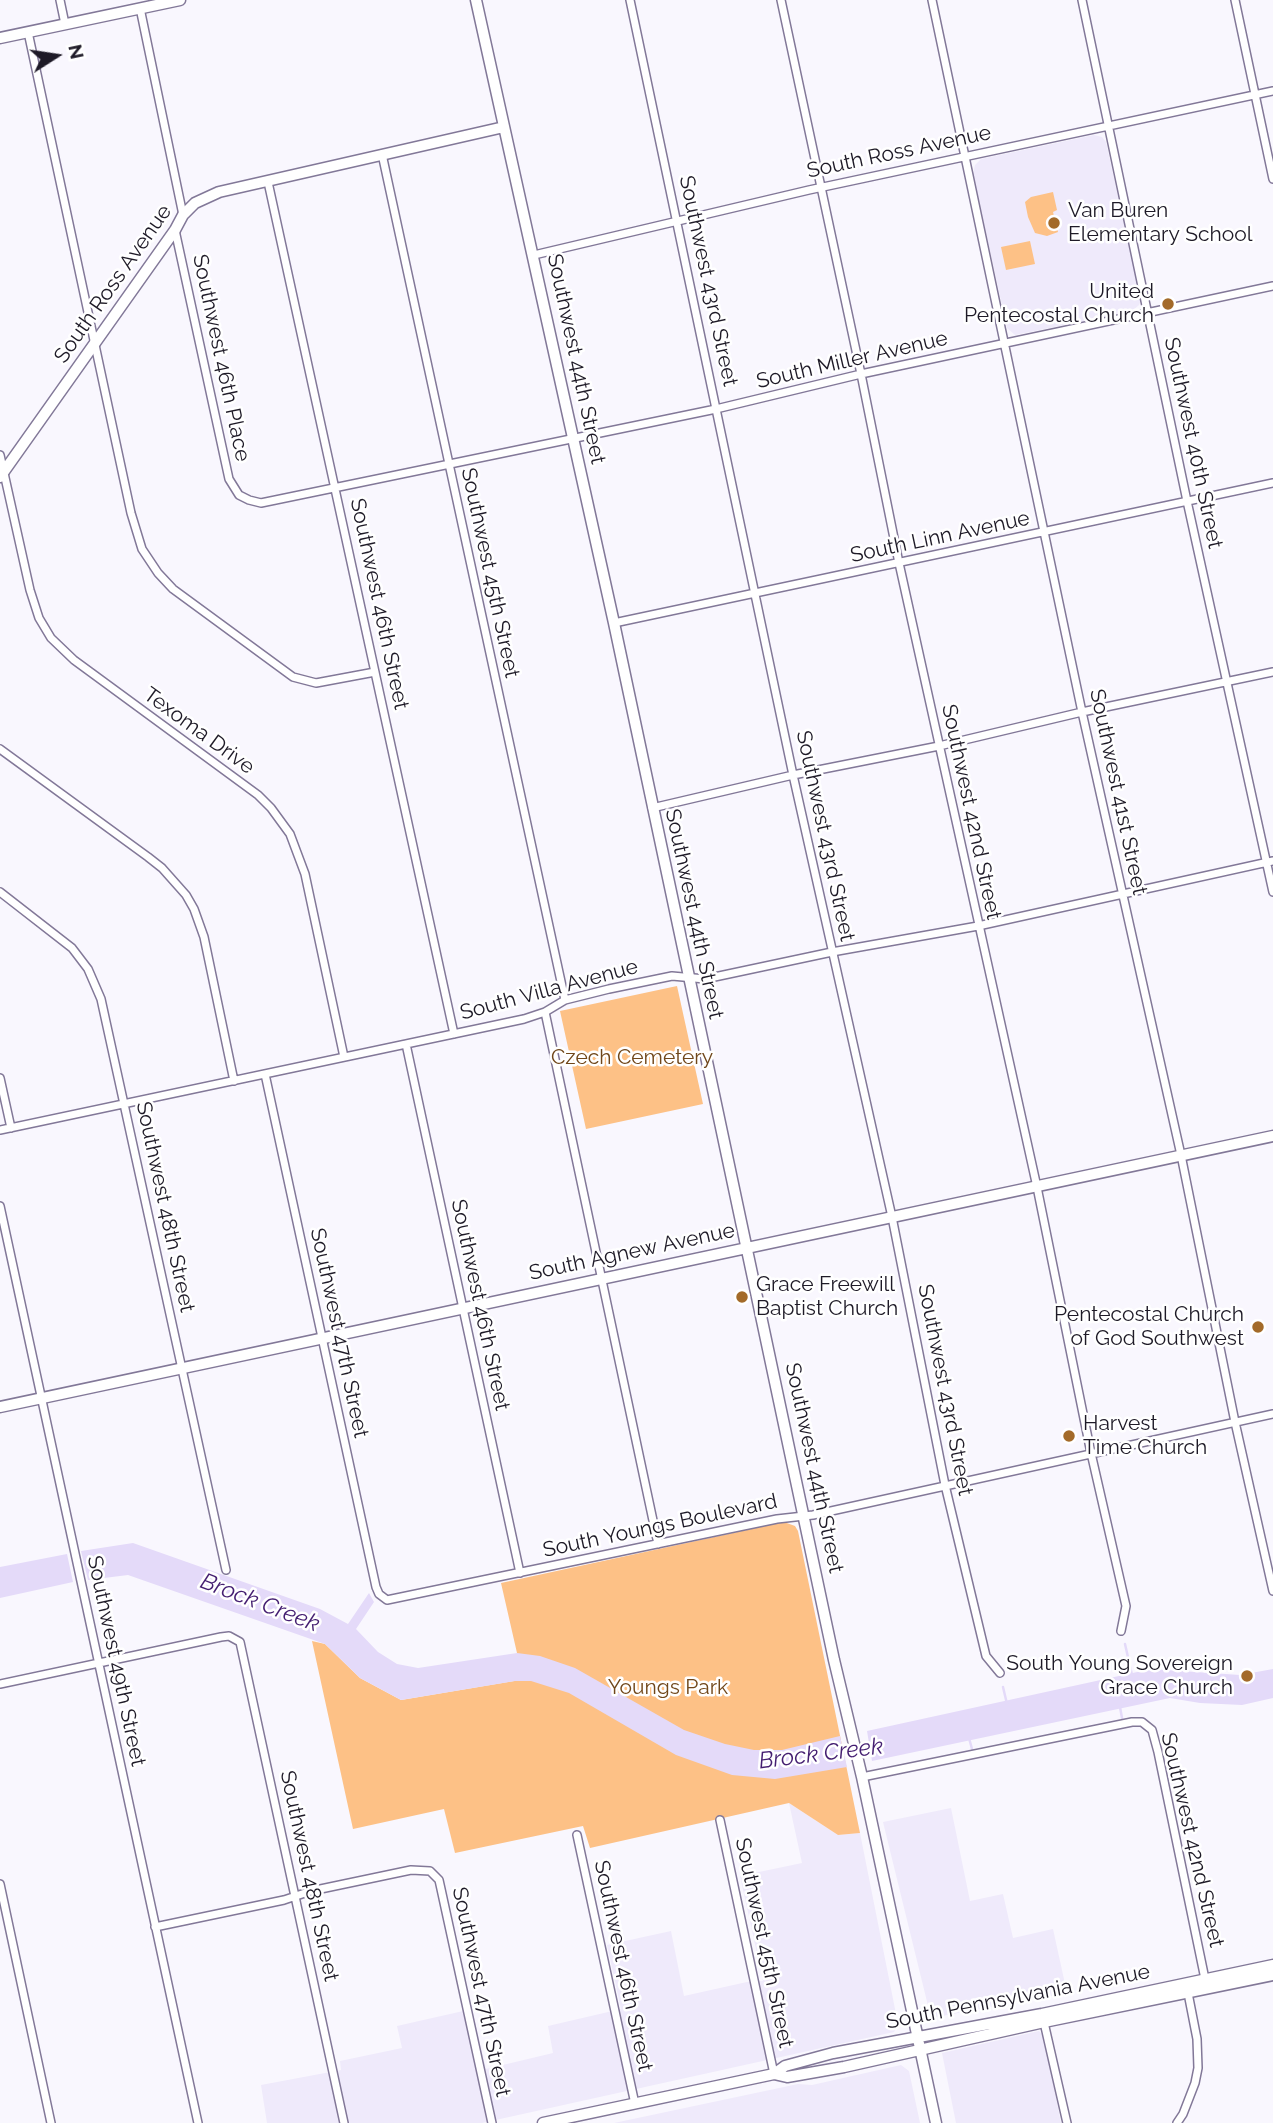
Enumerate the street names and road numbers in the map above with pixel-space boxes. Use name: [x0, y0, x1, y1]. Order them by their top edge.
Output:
street label: South Ross Avenue: [805, 120, 993, 184]
street label: Southwest 43rd Street: [673, 173, 743, 389]
street label: South Ross Avenue: [49, 200, 177, 368]
street label: Southwest 46th Place: [187, 252, 255, 464]
street label: Southwest 44th Street: [541, 252, 611, 466]
street label: South Miller Avenue: [754, 326, 950, 394]
street label: Southwest 40th Street: [1158, 335, 1228, 551]
street label: Southwest 45th Street: [455, 466, 525, 680]
street label: Southwest 46th Street: [344, 496, 414, 712]
street label: South Linn Avenue: [848, 506, 1032, 568]
street label: Texoma Drive: [139, 682, 259, 780]
street label: Southwest 41st Street: [1084, 687, 1152, 897]
street label: Southwest 42nd Street: [936, 702, 1006, 922]
street label: Southwest 43rd Street: [790, 728, 860, 944]
street label: Southwest 44th Street: [659, 807, 729, 1021]
street label: South Villa Avenue: [457, 954, 641, 1026]
street label: Southwest 48th Street: [130, 1099, 200, 1315]
street label: Southwest 46th Street: [445, 1197, 515, 1413]
street label: South Agnew Avenue: [527, 1218, 737, 1286]
street label: Southwest 47th Street: [304, 1226, 374, 1440]
street label: Southwest 43rd Street: [912, 1282, 978, 1498]
street label: Southwest 44th Street: [779, 1361, 849, 1575]
street label: South Youngs Boulevard: [540, 1489, 780, 1563]
street label: Southwest 49th Street: [81, 1553, 151, 1769]
street label: Southwest 42nd Street: [1155, 1730, 1229, 1950]
street label: Southwest 48th Street: [274, 1768, 344, 1984]
street label: Southwest 45th Street: [729, 1836, 799, 2050]
street label: Southwest 46th Street: [588, 1858, 658, 2074]
street label: Southwest 47th Street: [446, 1885, 516, 2099]
street label: South Pennsylvania Avenue: [884, 1959, 1152, 2035]

